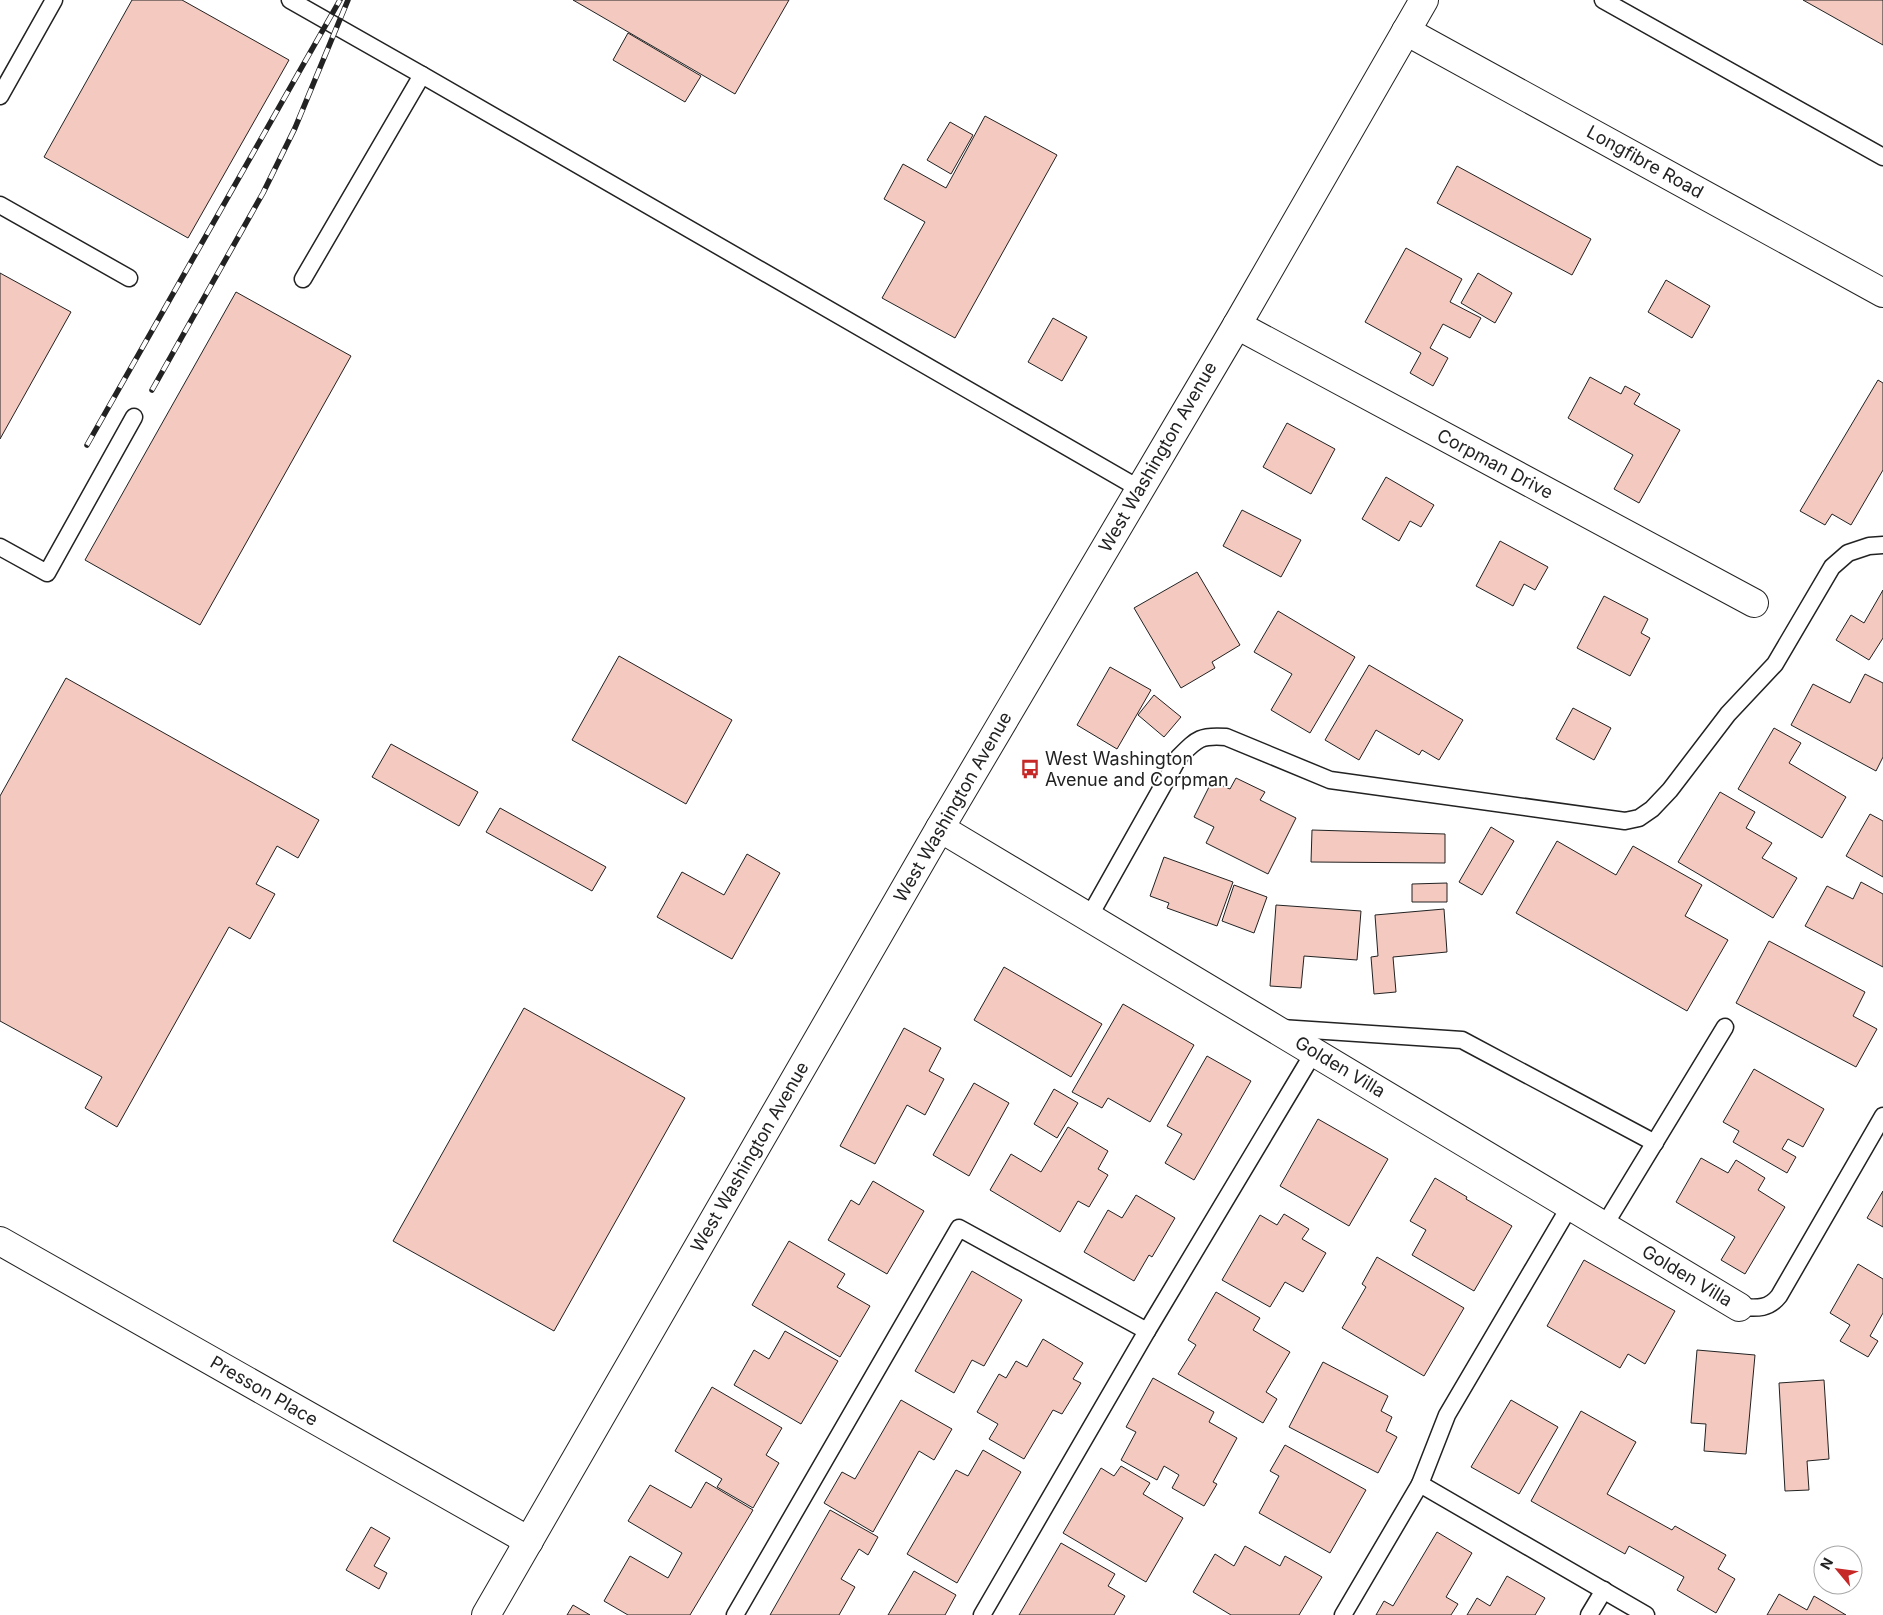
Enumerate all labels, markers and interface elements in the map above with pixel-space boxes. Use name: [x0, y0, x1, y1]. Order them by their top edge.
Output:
street label: Longfibre Road: [1583, 121, 1707, 202]
street label: West Washington Avenue: [1094, 358, 1221, 556]
street label: Corpman Drive: [1434, 424, 1557, 503]
street label: West Washington Avenue: [889, 708, 1016, 906]
place label: West Washington Avenue and Corpman: [1045, 748, 1229, 790]
bus stop icon: West Washington Avenue and Corpman: [1019, 758, 1041, 780]
street label: Golden Villa: [1291, 1031, 1389, 1102]
street label: West Washington Avenue: [686, 1058, 813, 1256]
street label: Golden Villa: [1638, 1240, 1736, 1311]
street label: Presson Place: [207, 1351, 322, 1430]
north arrow: [1813, 1545, 1863, 1595]
text: N: [1816, 1555, 1836, 1572]

